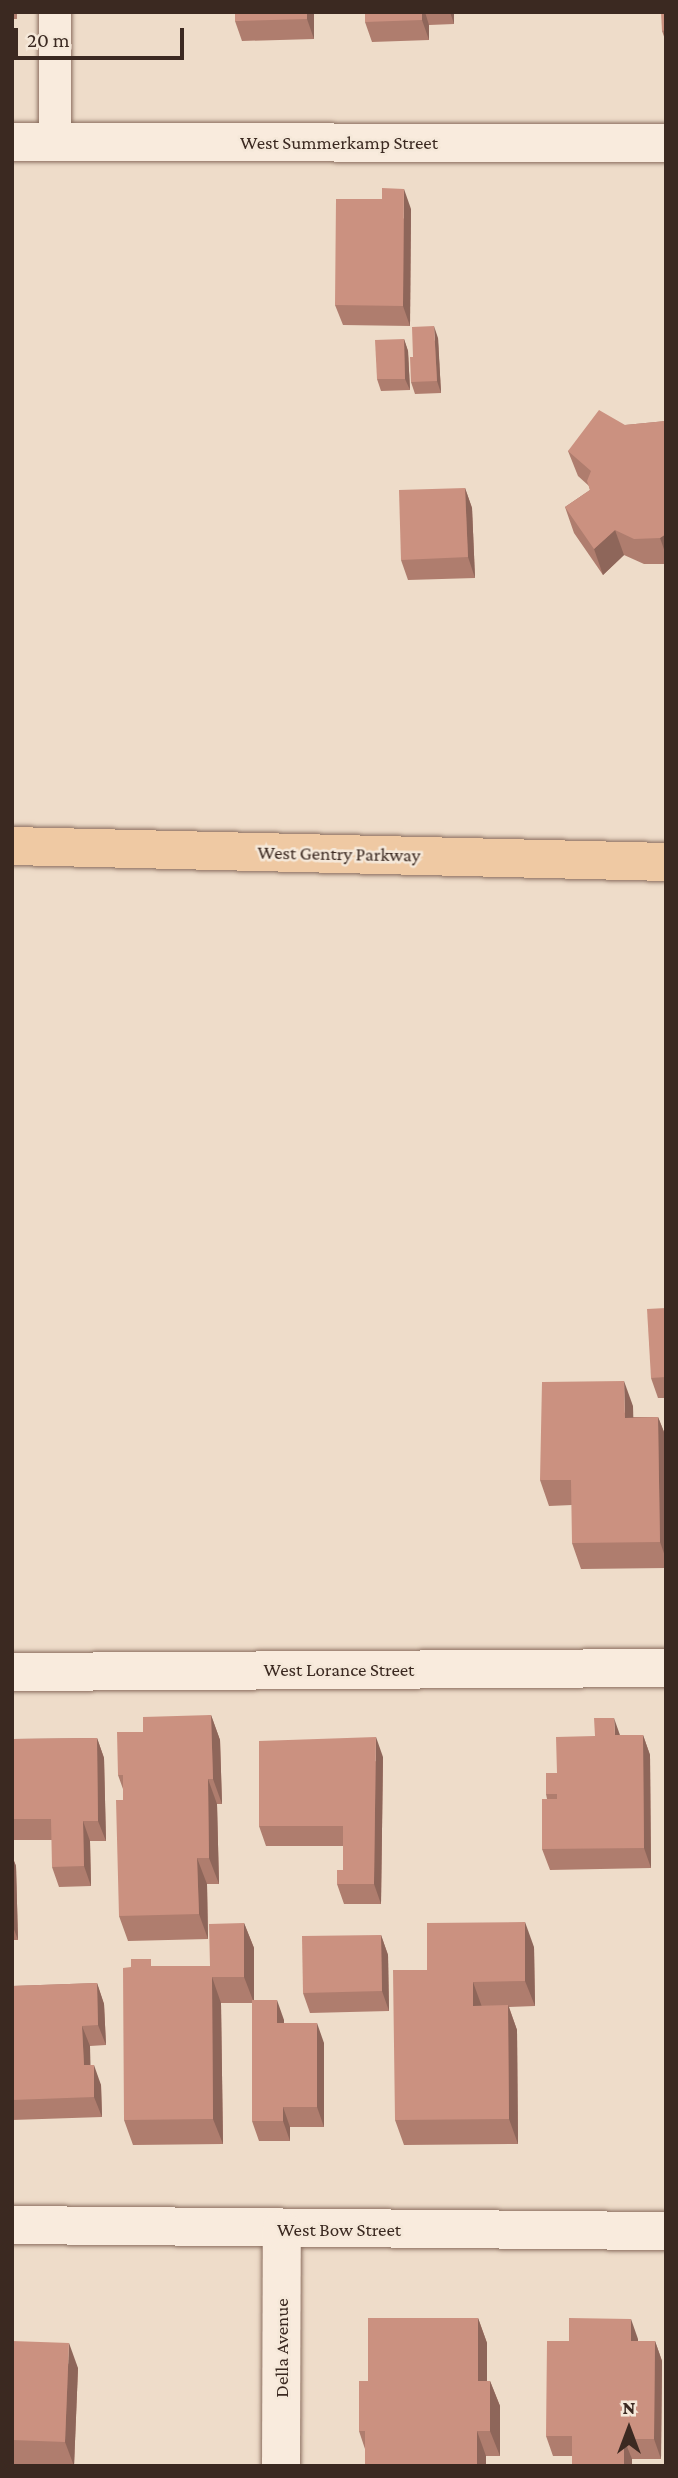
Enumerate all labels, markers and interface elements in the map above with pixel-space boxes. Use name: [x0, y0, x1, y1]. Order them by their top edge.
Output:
scale bar: [18, 14, 187, 58]
text: 20 m: [27, 28, 70, 52]
street label: West Summerkamp Street: [240, 132, 438, 154]
street label: West Gentry Parkway: [257, 841, 421, 867]
street label: West Lorance Street: [264, 1659, 414, 1681]
street label: West Bow Street: [277, 2219, 401, 2241]
street label: Della Avenue: [271, 2298, 293, 2398]
north arrow: [594, 2394, 664, 2464]
text: N: [623, 2397, 635, 2418]

